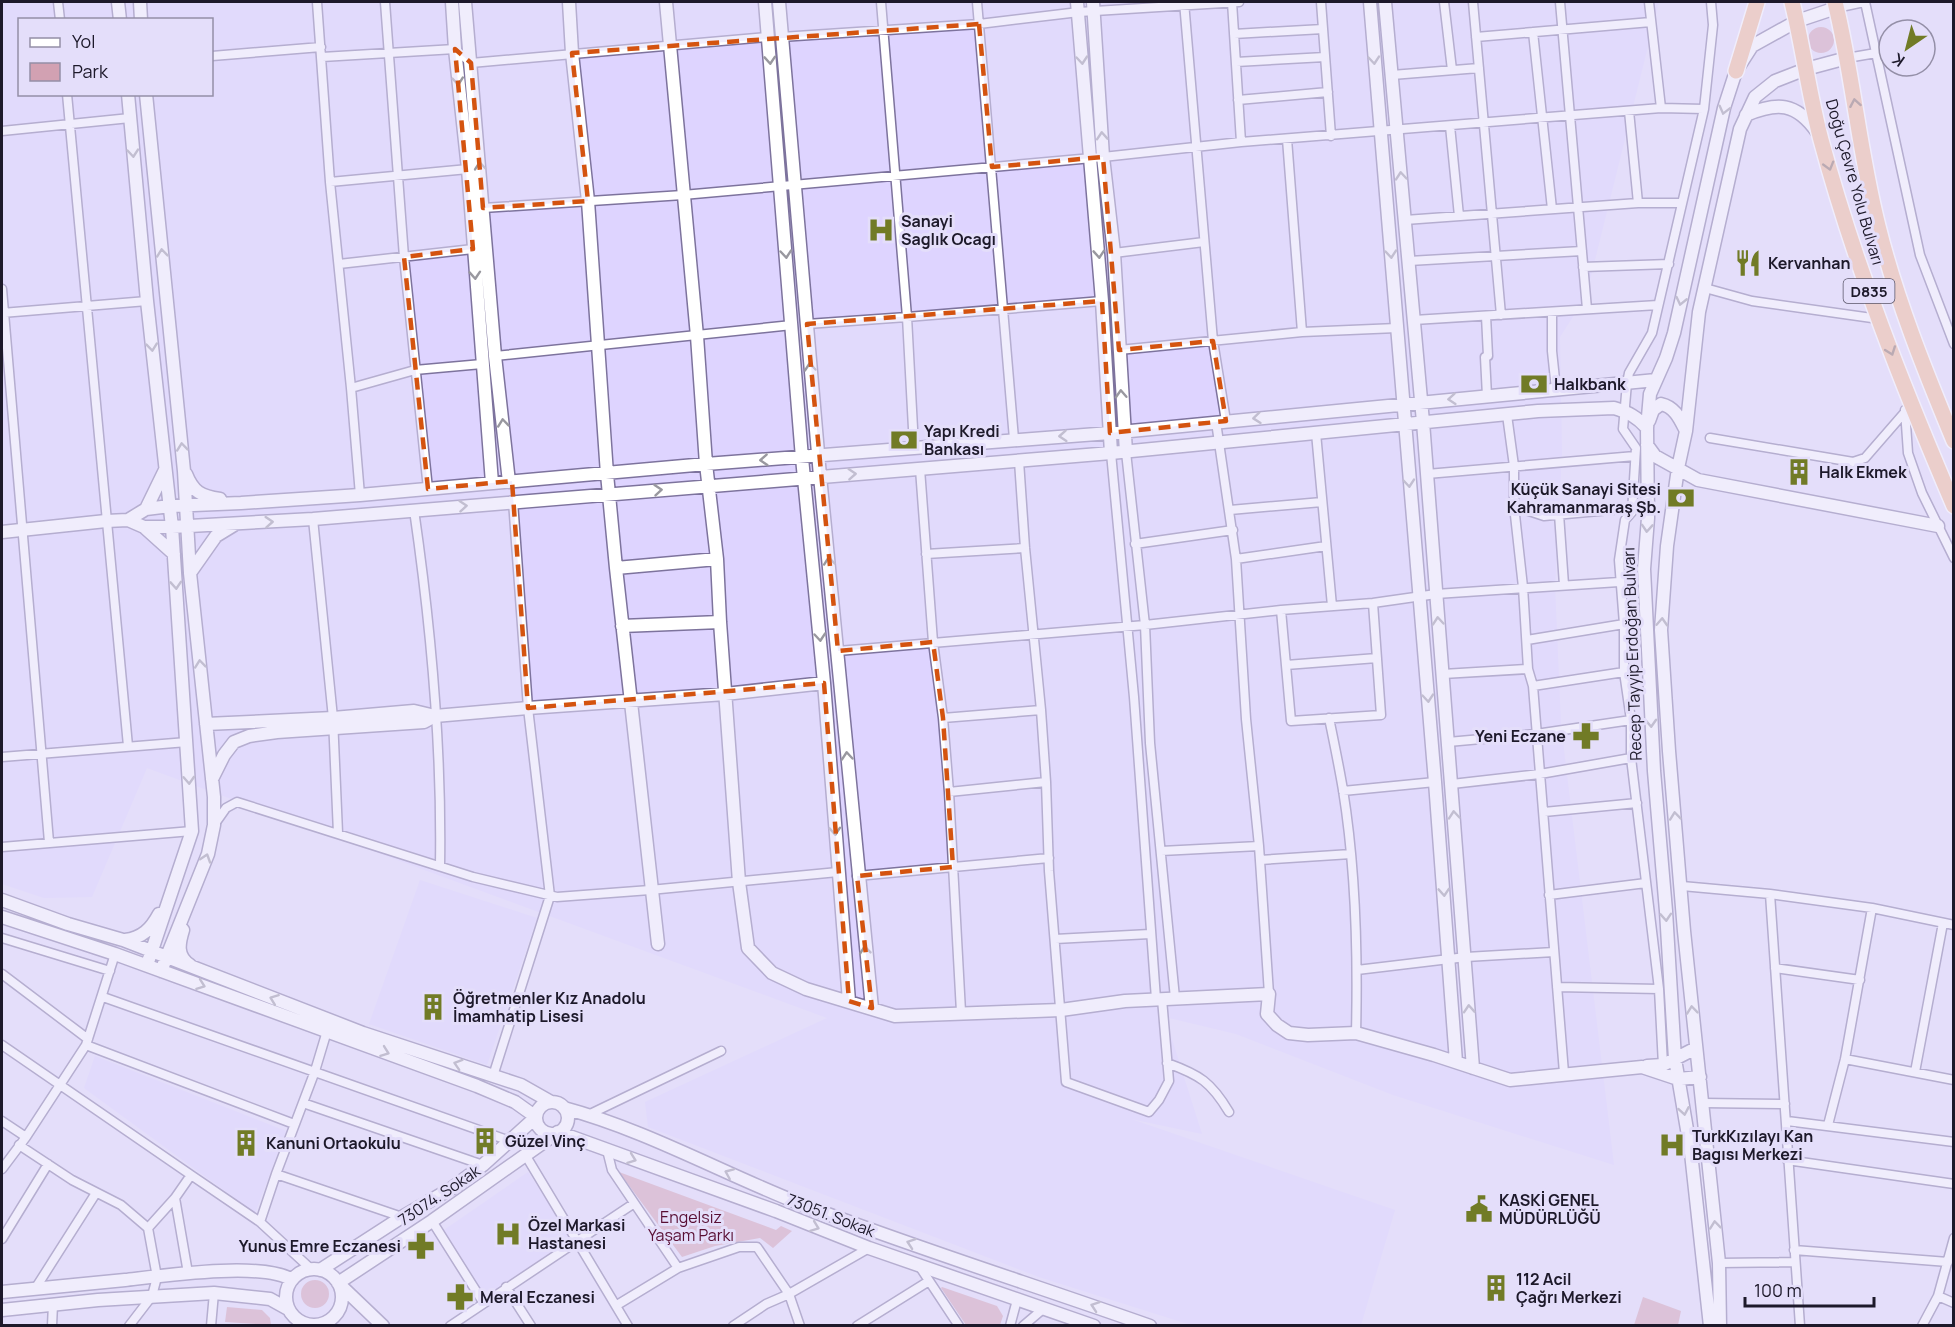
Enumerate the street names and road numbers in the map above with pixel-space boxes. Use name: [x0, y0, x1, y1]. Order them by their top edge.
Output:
street label: Doğu Çevre Yolu Bulvarı: [1821, 96, 1889, 268]
road number: D835: [1844, 279, 1894, 303]
street label: Recep Tayyip Erdoğan Bulvarı: [1617, 547, 1647, 761]
street label: 73074. Sokak: [394, 1159, 485, 1231]
street label: 73051. Sokak: [784, 1188, 879, 1242]

